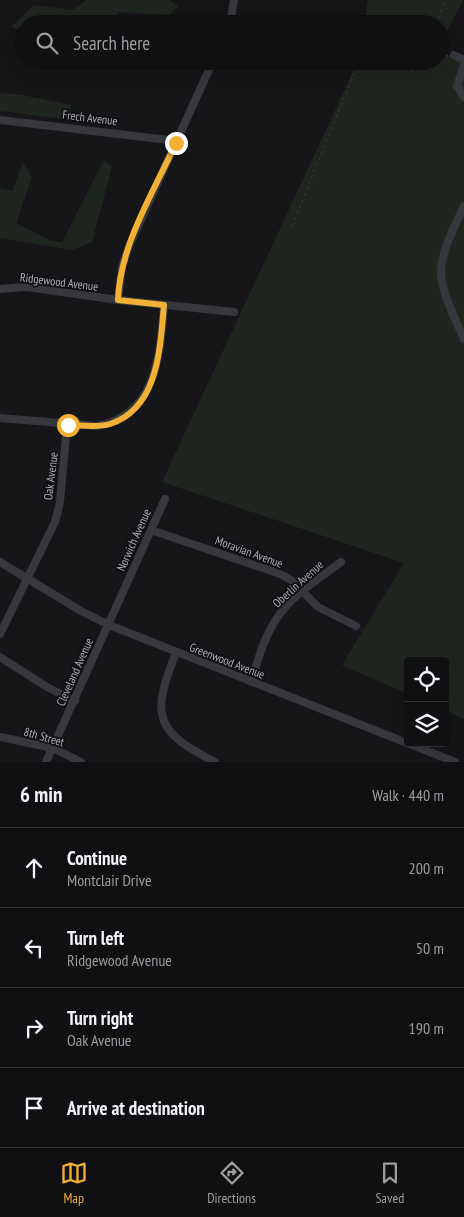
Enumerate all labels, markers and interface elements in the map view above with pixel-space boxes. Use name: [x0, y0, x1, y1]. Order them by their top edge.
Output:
search box: [15, 15, 449, 70]
icon: search: [33, 29, 61, 57]
text: Search here: [73, 31, 150, 55]
street label: Frech Avenue: [62, 107, 118, 128]
route end: [165, 132, 188, 155]
street label: Ridgewood Avenue: [19, 269, 99, 294]
route start: [57, 414, 80, 437]
street label: Oak Avenue: [40, 451, 61, 501]
street label: Norwich Avenue: [113, 506, 154, 573]
street label: Moravian Avenue: [213, 532, 285, 571]
street label: Oberlin Avenue: [269, 557, 326, 610]
street label: Cleveland Avenue: [53, 635, 96, 708]
street label: Greenwood Avenue: [187, 639, 267, 682]
map controls: [404, 657, 449, 747]
button: locate: [404, 657, 449, 702]
button: layers: [404, 702, 449, 747]
street label: 8th Street: [22, 724, 67, 750]
text: 6 min: [20, 781, 62, 808]
text: Walk · 440 m: [372, 785, 444, 805]
text: Continue: [67, 846, 127, 870]
icon: ahead: [20, 854, 48, 882]
text: 200 m: [409, 858, 444, 878]
text: Montclair Drive: [67, 870, 152, 890]
text: Turn left: [67, 926, 124, 950]
icon: left: [20, 934, 48, 962]
text: 50 m: [416, 938, 444, 958]
text: Ridgewood Avenue: [67, 950, 172, 970]
text: Turn right: [67, 1006, 133, 1030]
icon: right: [20, 1014, 48, 1042]
text: 190 m: [409, 1018, 444, 1038]
text: Oak Avenue: [67, 1030, 131, 1050]
icon: arrive: [20, 1094, 48, 1122]
text: Arrive at destination: [67, 1096, 205, 1120]
tab: Map: [60, 1159, 88, 1207]
tab: Directions: [207, 1159, 256, 1207]
tab: Saved: [375, 1159, 404, 1207]

